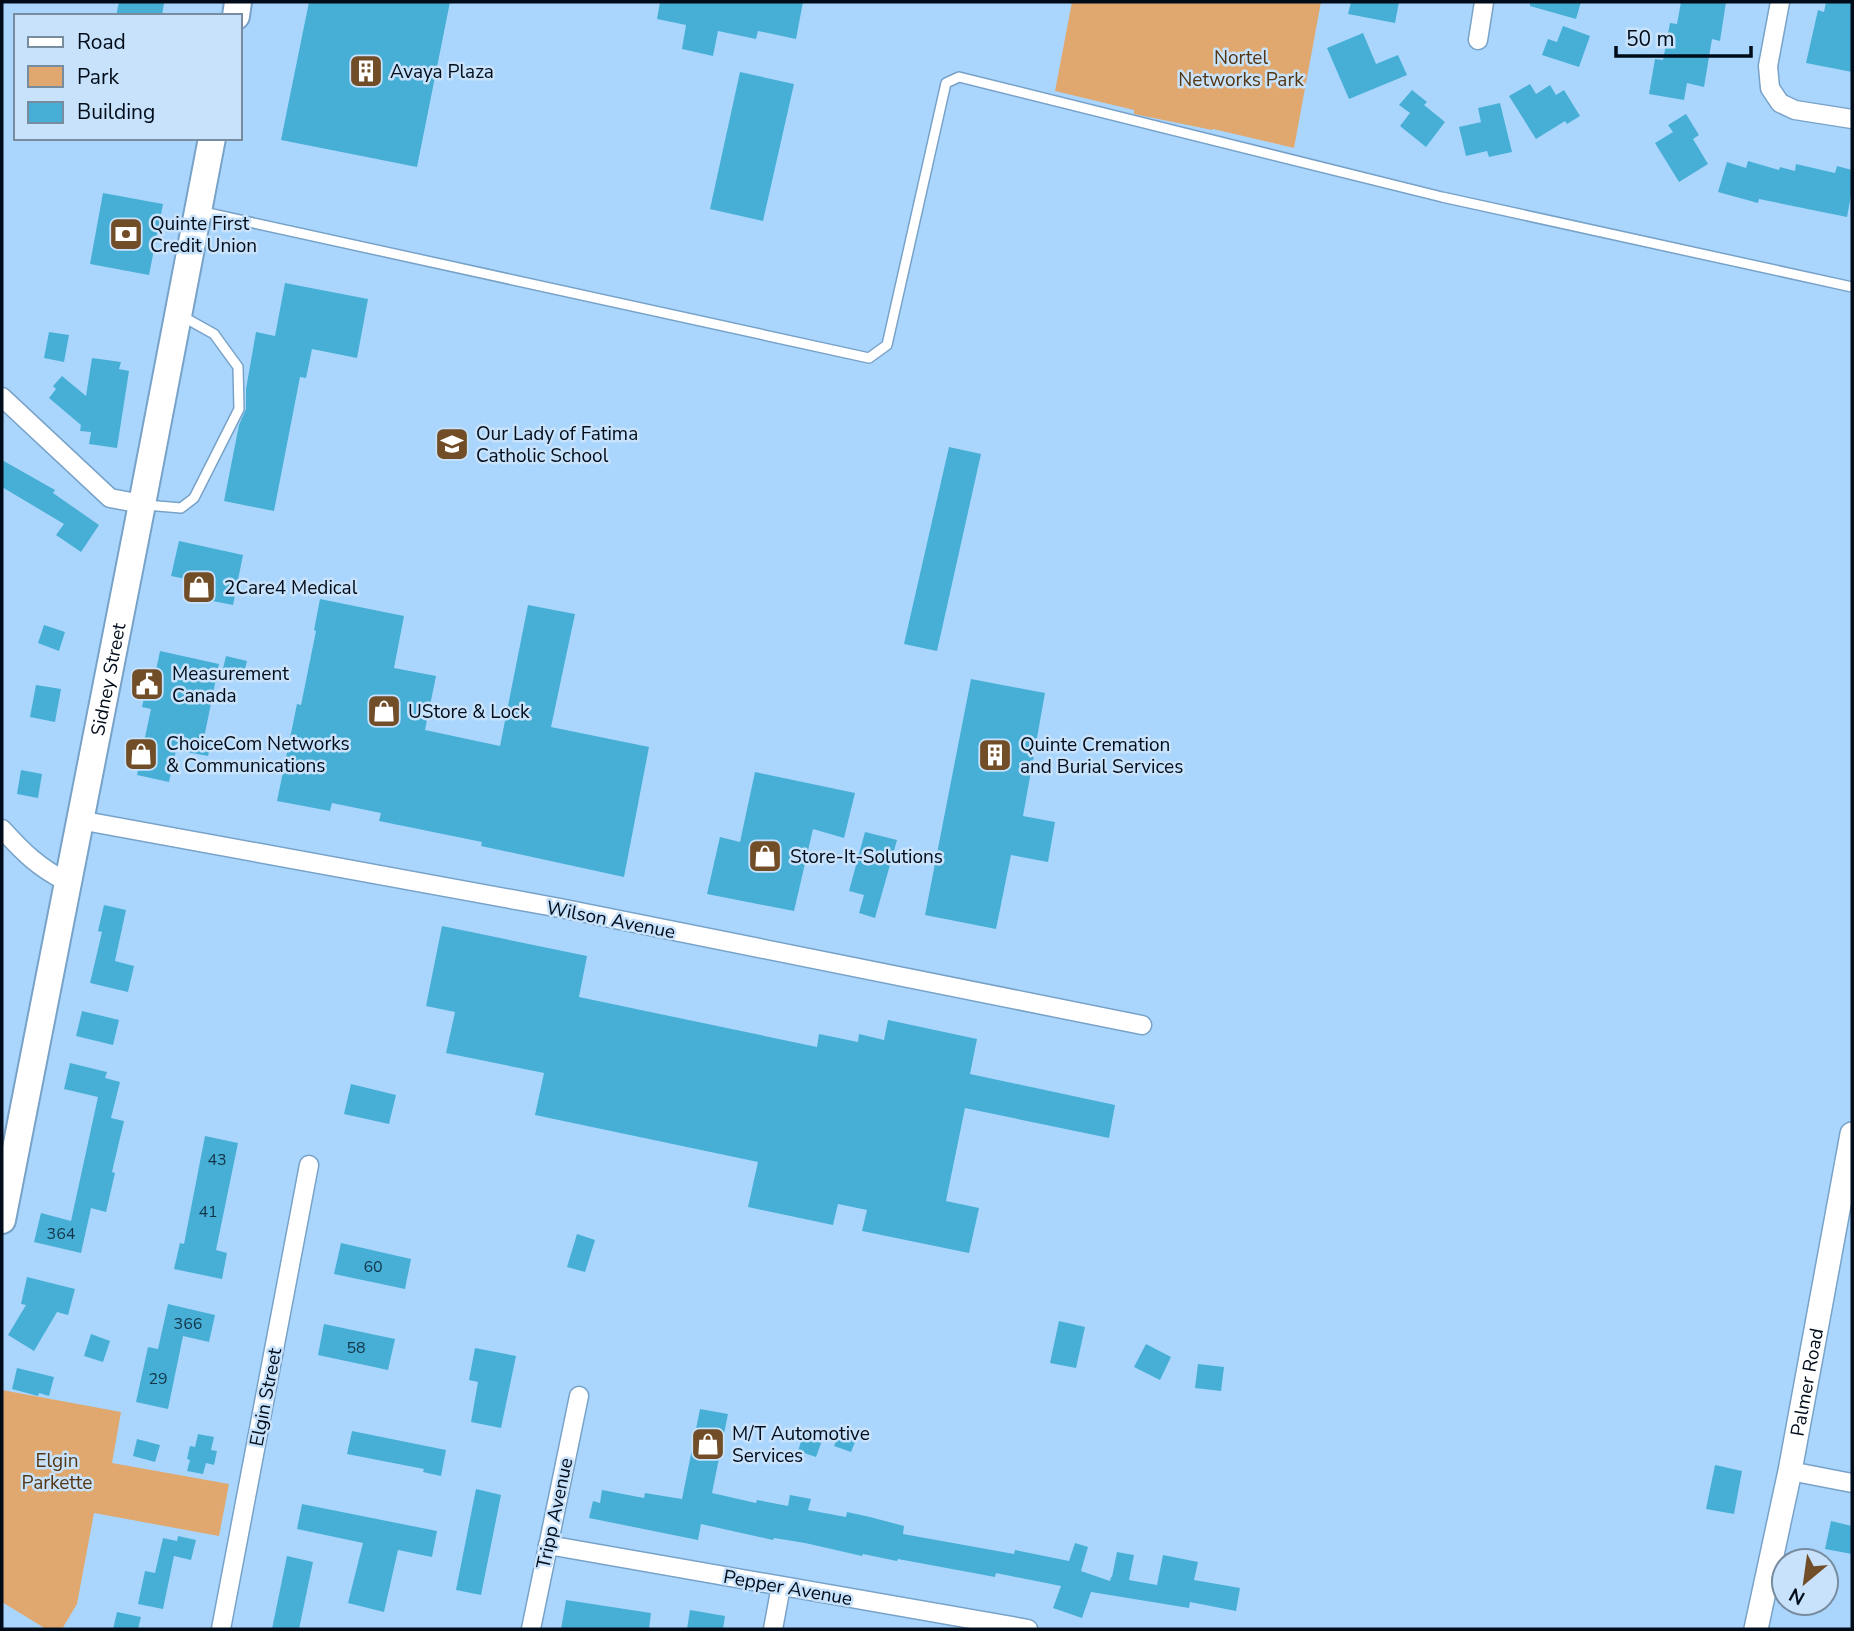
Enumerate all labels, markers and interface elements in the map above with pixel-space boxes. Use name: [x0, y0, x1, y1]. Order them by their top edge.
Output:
legend: [14, 14, 242, 140]
scale bar: [1616, 14, 1751, 58]
text: 50 m: [1626, 25, 1675, 53]
text: Road: [77, 28, 126, 56]
park label: Nortel Networks Park: [1178, 45, 1304, 93]
building icon: Avaya Plaza: [347, 52, 385, 90]
place label: Avaya Plaza: [390, 59, 494, 85]
text: Park: [77, 63, 119, 91]
text: Building: [77, 98, 155, 126]
place label: Quinte First Credit Union: [150, 211, 257, 259]
bank icon: Quinte First Credit Union: [107, 215, 145, 253]
place label: Our Lady of Fatima Catholic School: [476, 421, 638, 469]
school or university icon: Our Lady of Fatima Catholic School: [433, 425, 471, 463]
shop icon: 2Care4 Medical: [180, 568, 218, 606]
place label: 2Care4 Medical: [224, 575, 358, 601]
street label: Sidney Street: [85, 620, 133, 738]
place label: Measurement Canada: [172, 661, 289, 709]
public building icon: Measurement Canada: [128, 665, 166, 703]
shop icon: UStore & Lock: [365, 692, 403, 730]
place label: UStore & Lock: [408, 699, 530, 725]
place label: ChoiceCom Networks & Communications: [166, 731, 350, 779]
place label: Quinte Cremation and Burial Services: [1020, 732, 1183, 780]
shop icon: ChoiceCom Networks & Communications: [122, 735, 160, 773]
building icon: Quinte Cremation and Burial Services: [976, 736, 1014, 774]
shop icon: Store-It-Solutions: [746, 837, 784, 875]
place label: Store-It-Solutions: [790, 844, 943, 870]
street label: Wilson Avenue: [544, 895, 678, 945]
house number: 43: [207, 1149, 227, 1171]
house number: 41: [198, 1201, 218, 1223]
house number: 364: [47, 1223, 76, 1245]
house number: 60: [363, 1256, 383, 1278]
house number: 366: [174, 1313, 202, 1335]
street label: Palmer Road: [1785, 1326, 1830, 1439]
house number: 58: [346, 1337, 366, 1359]
street label: Elgin Street: [244, 1345, 288, 1449]
house number: 29: [148, 1368, 168, 1390]
place label: M/T Automotive Services: [732, 1421, 870, 1469]
shop icon: M/T Automotive Services: [689, 1425, 727, 1463]
park label: Elgin Parkette: [22, 1448, 92, 1496]
street label: Tripp Avenue: [531, 1455, 579, 1571]
north arrow: [1770, 1547, 1840, 1617]
street label: Pepper Avenue: [721, 1564, 854, 1612]
text: N: [1785, 1581, 1810, 1611]

